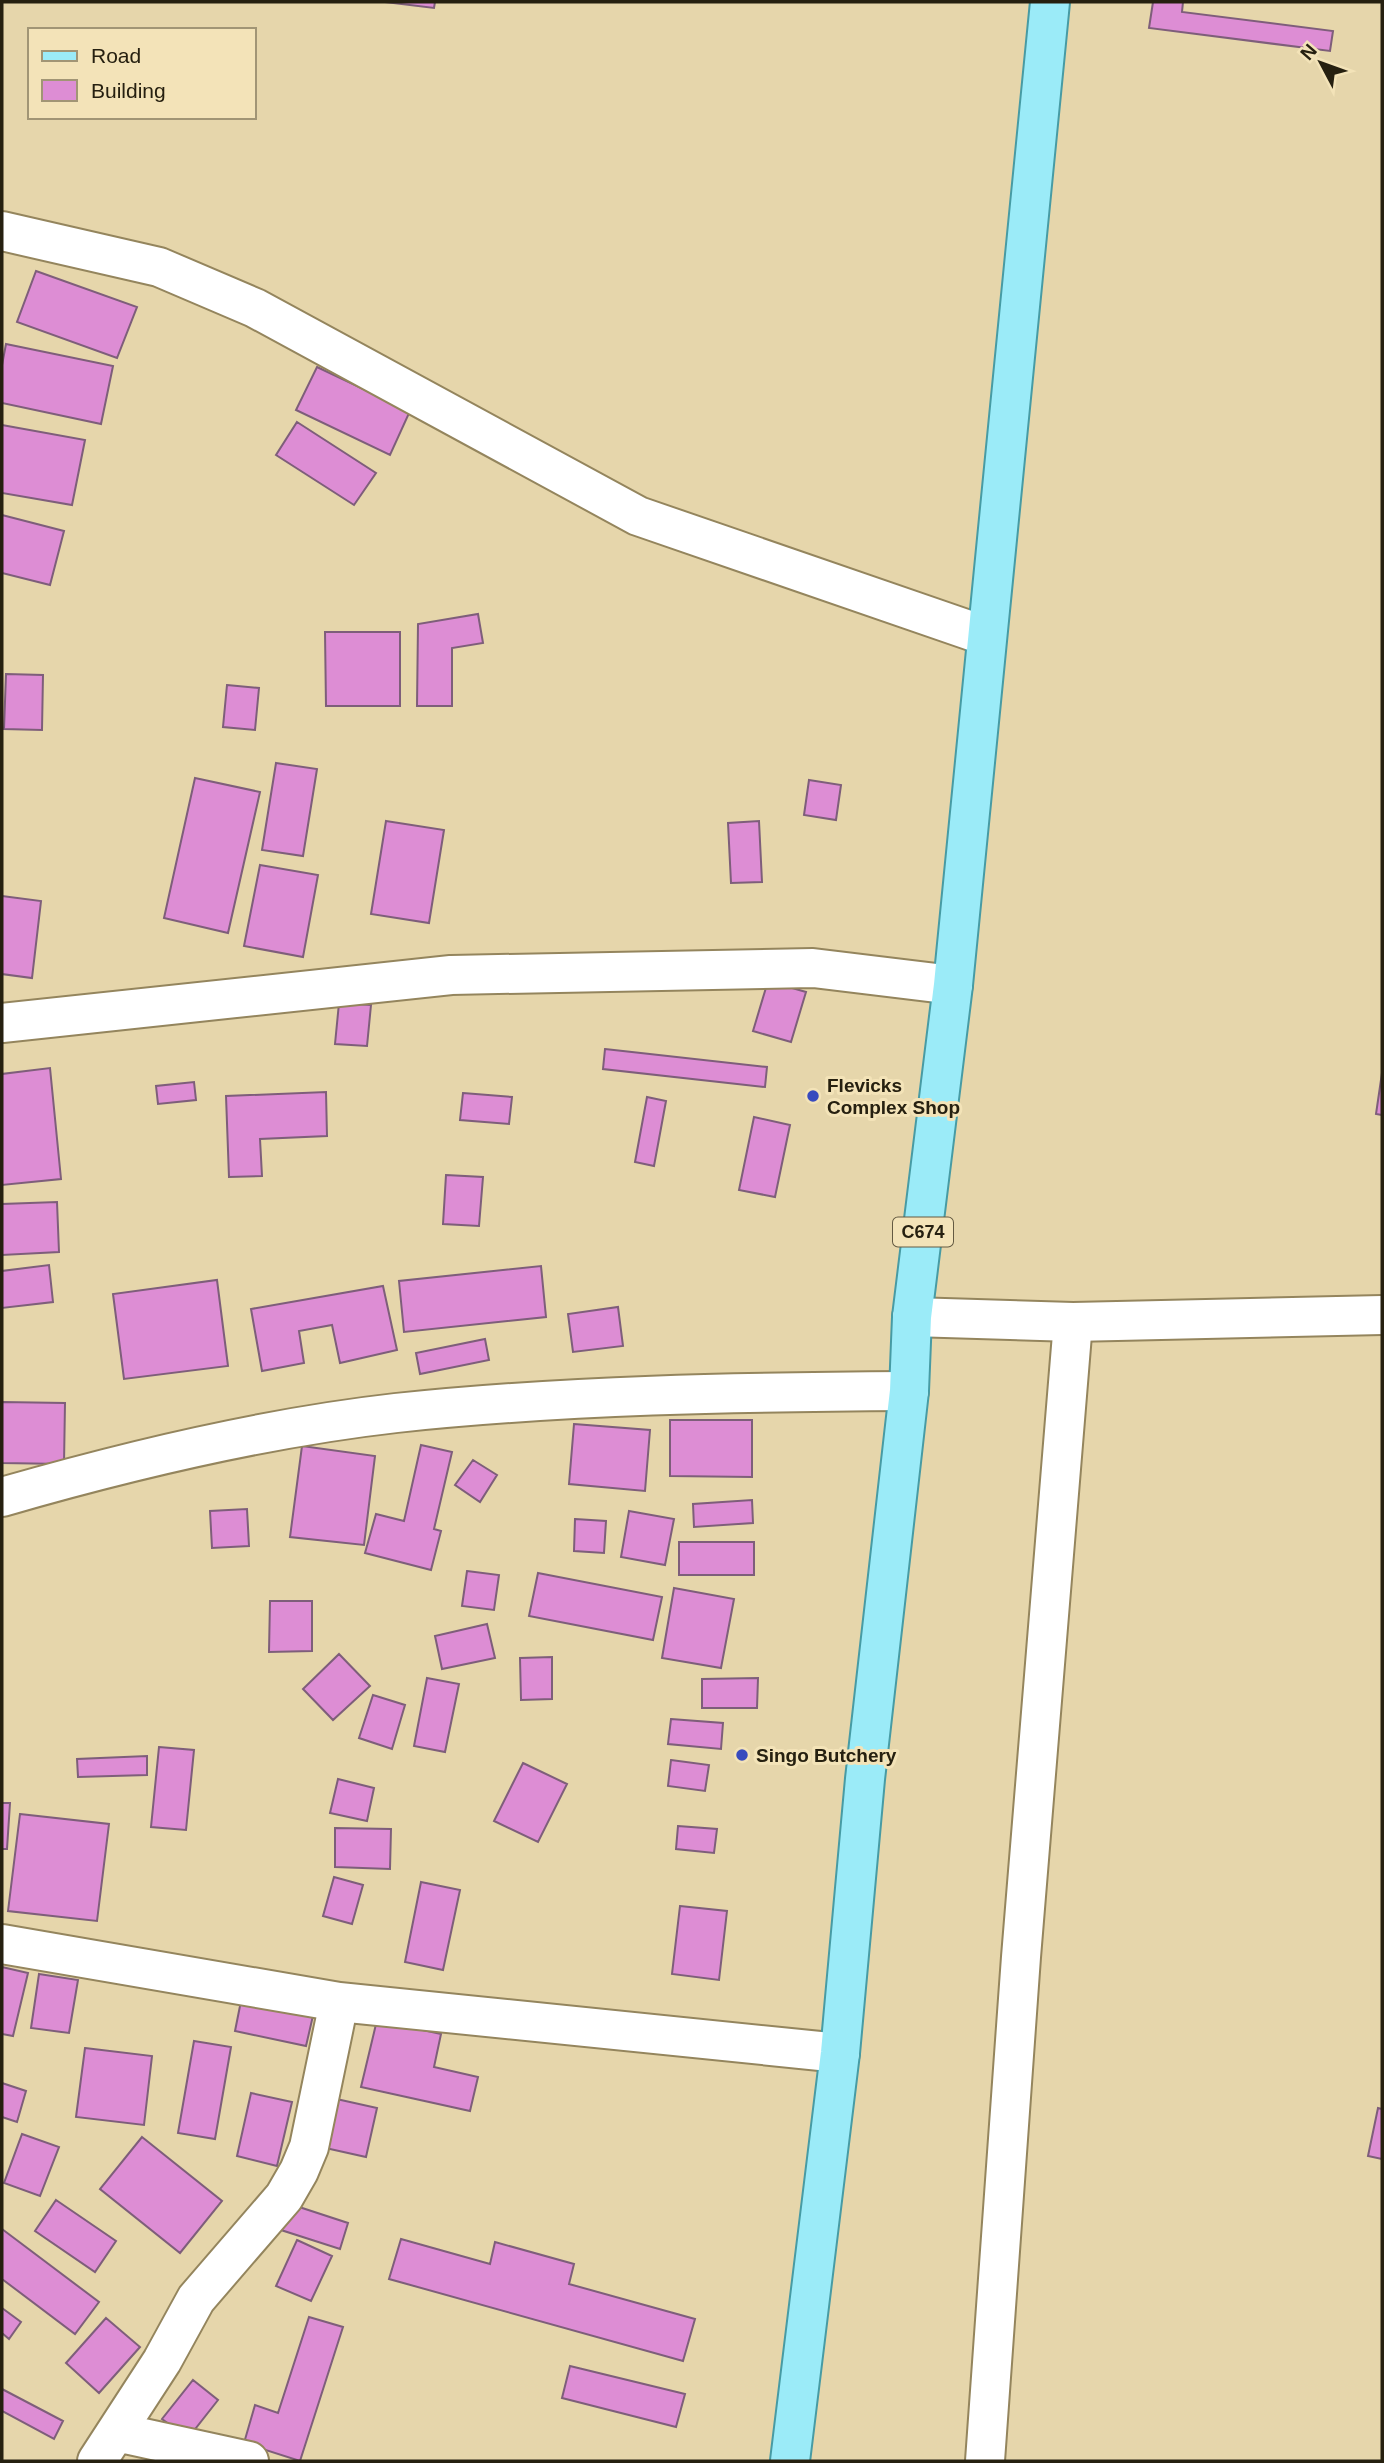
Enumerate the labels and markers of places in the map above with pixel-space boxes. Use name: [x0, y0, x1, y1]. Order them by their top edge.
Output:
place label: Flevicks Complex Shop: [827, 1075, 960, 1118]
marker: Flevicks Complex Shop: [805, 1088, 821, 1104]
place label: Singo Butchery: [756, 1745, 897, 1766]
marker: Singo Butchery: [734, 1747, 750, 1763]

